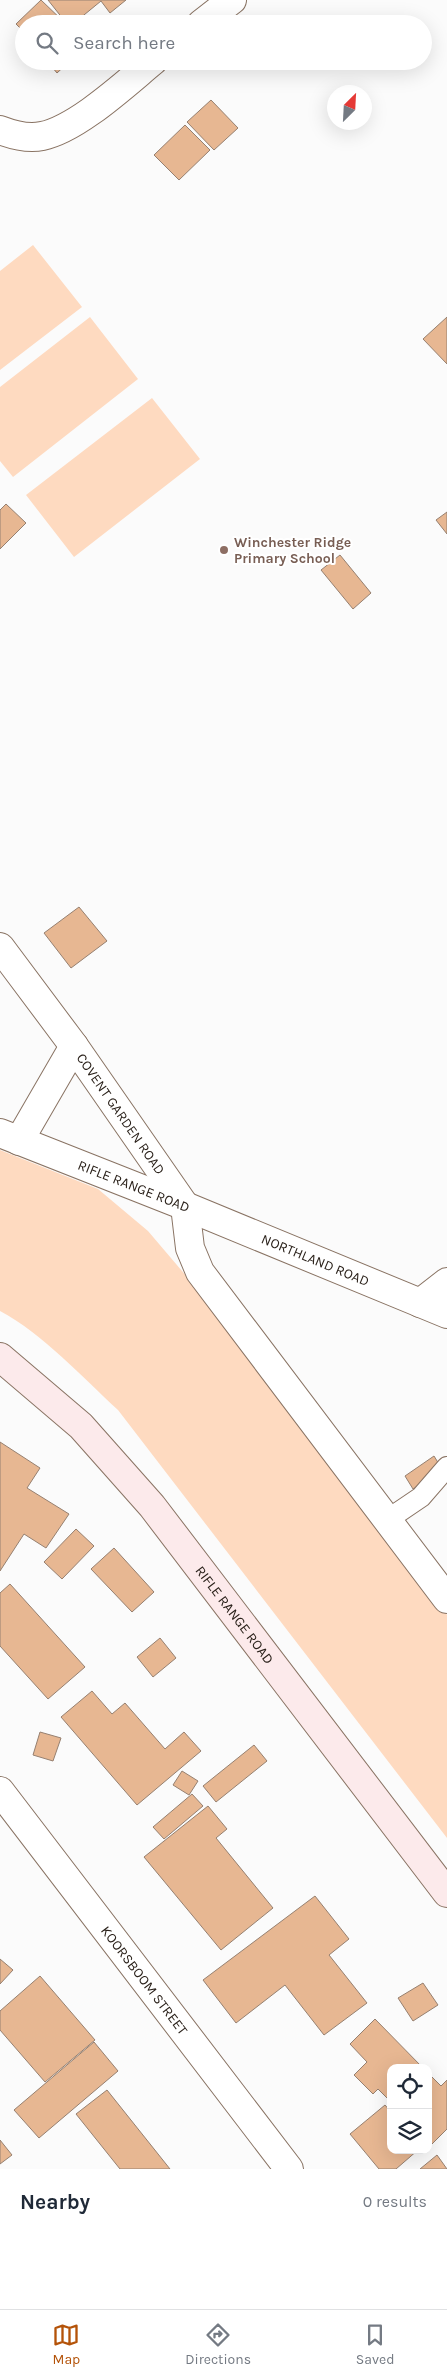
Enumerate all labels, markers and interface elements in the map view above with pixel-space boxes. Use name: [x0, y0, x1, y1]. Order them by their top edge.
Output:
search box: [15, 15, 432, 70]
icon: search: [33, 29, 61, 57]
text: Search here: [73, 32, 175, 54]
north arrow: [327, 85, 372, 130]
place label: Winchester Ridge Primary School: [234, 534, 351, 567]
marker: Winchester Ridge Primary School: [218, 544, 230, 556]
street label: COVENT GARDEN ROAD: [73, 1050, 169, 1178]
street label: RIFLE RANGE ROAD: [76, 1156, 192, 1216]
street label: NORTHLAND ROAD: [259, 1230, 372, 1290]
street label: RIFLE RANGE ROAD: [192, 1562, 278, 1667]
street label: KOORSBOOM STREET: [98, 1922, 192, 2038]
map controls: [387, 2064, 432, 2154]
button: locate: [387, 2064, 432, 2109]
button: layers: [387, 2109, 432, 2154]
text: Nearby: [20, 2190, 90, 2214]
text: 0 results: [363, 2192, 427, 2211]
tab: Map: [52, 2321, 80, 2368]
tab: Directions: [185, 2321, 251, 2368]
tab: Saved: [356, 2321, 395, 2368]

